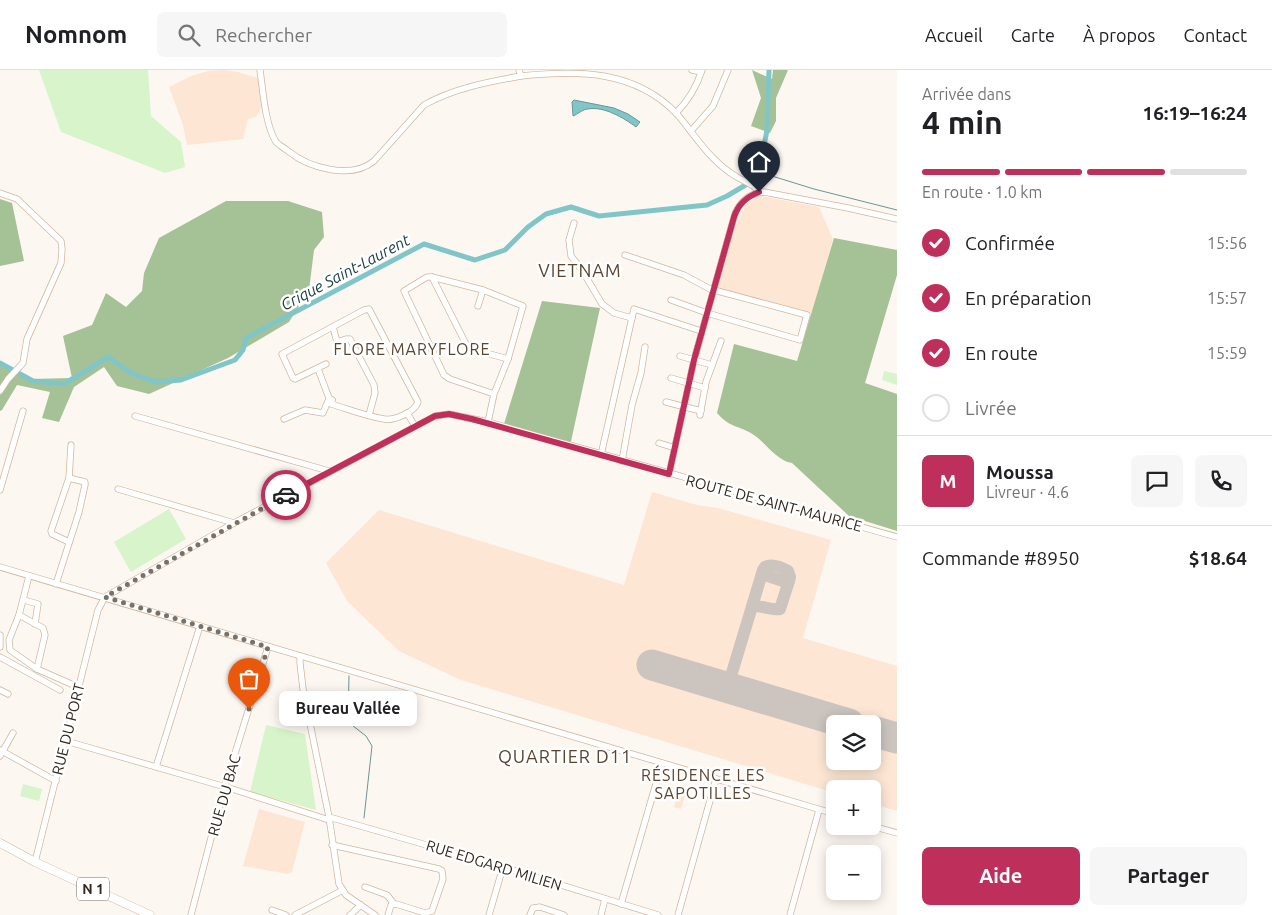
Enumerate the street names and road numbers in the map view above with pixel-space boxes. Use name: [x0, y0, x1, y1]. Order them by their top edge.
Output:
street label: ROUTE DE SAINT-MAURICE: [684, 471, 864, 535]
street label: RUE DU PORT: [48, 681, 88, 777]
street label: RUE DU BAC: [204, 752, 244, 838]
street label: RUE EDGARD MILIEN: [424, 836, 564, 894]
road number: N 1: [77, 878, 109, 901]

